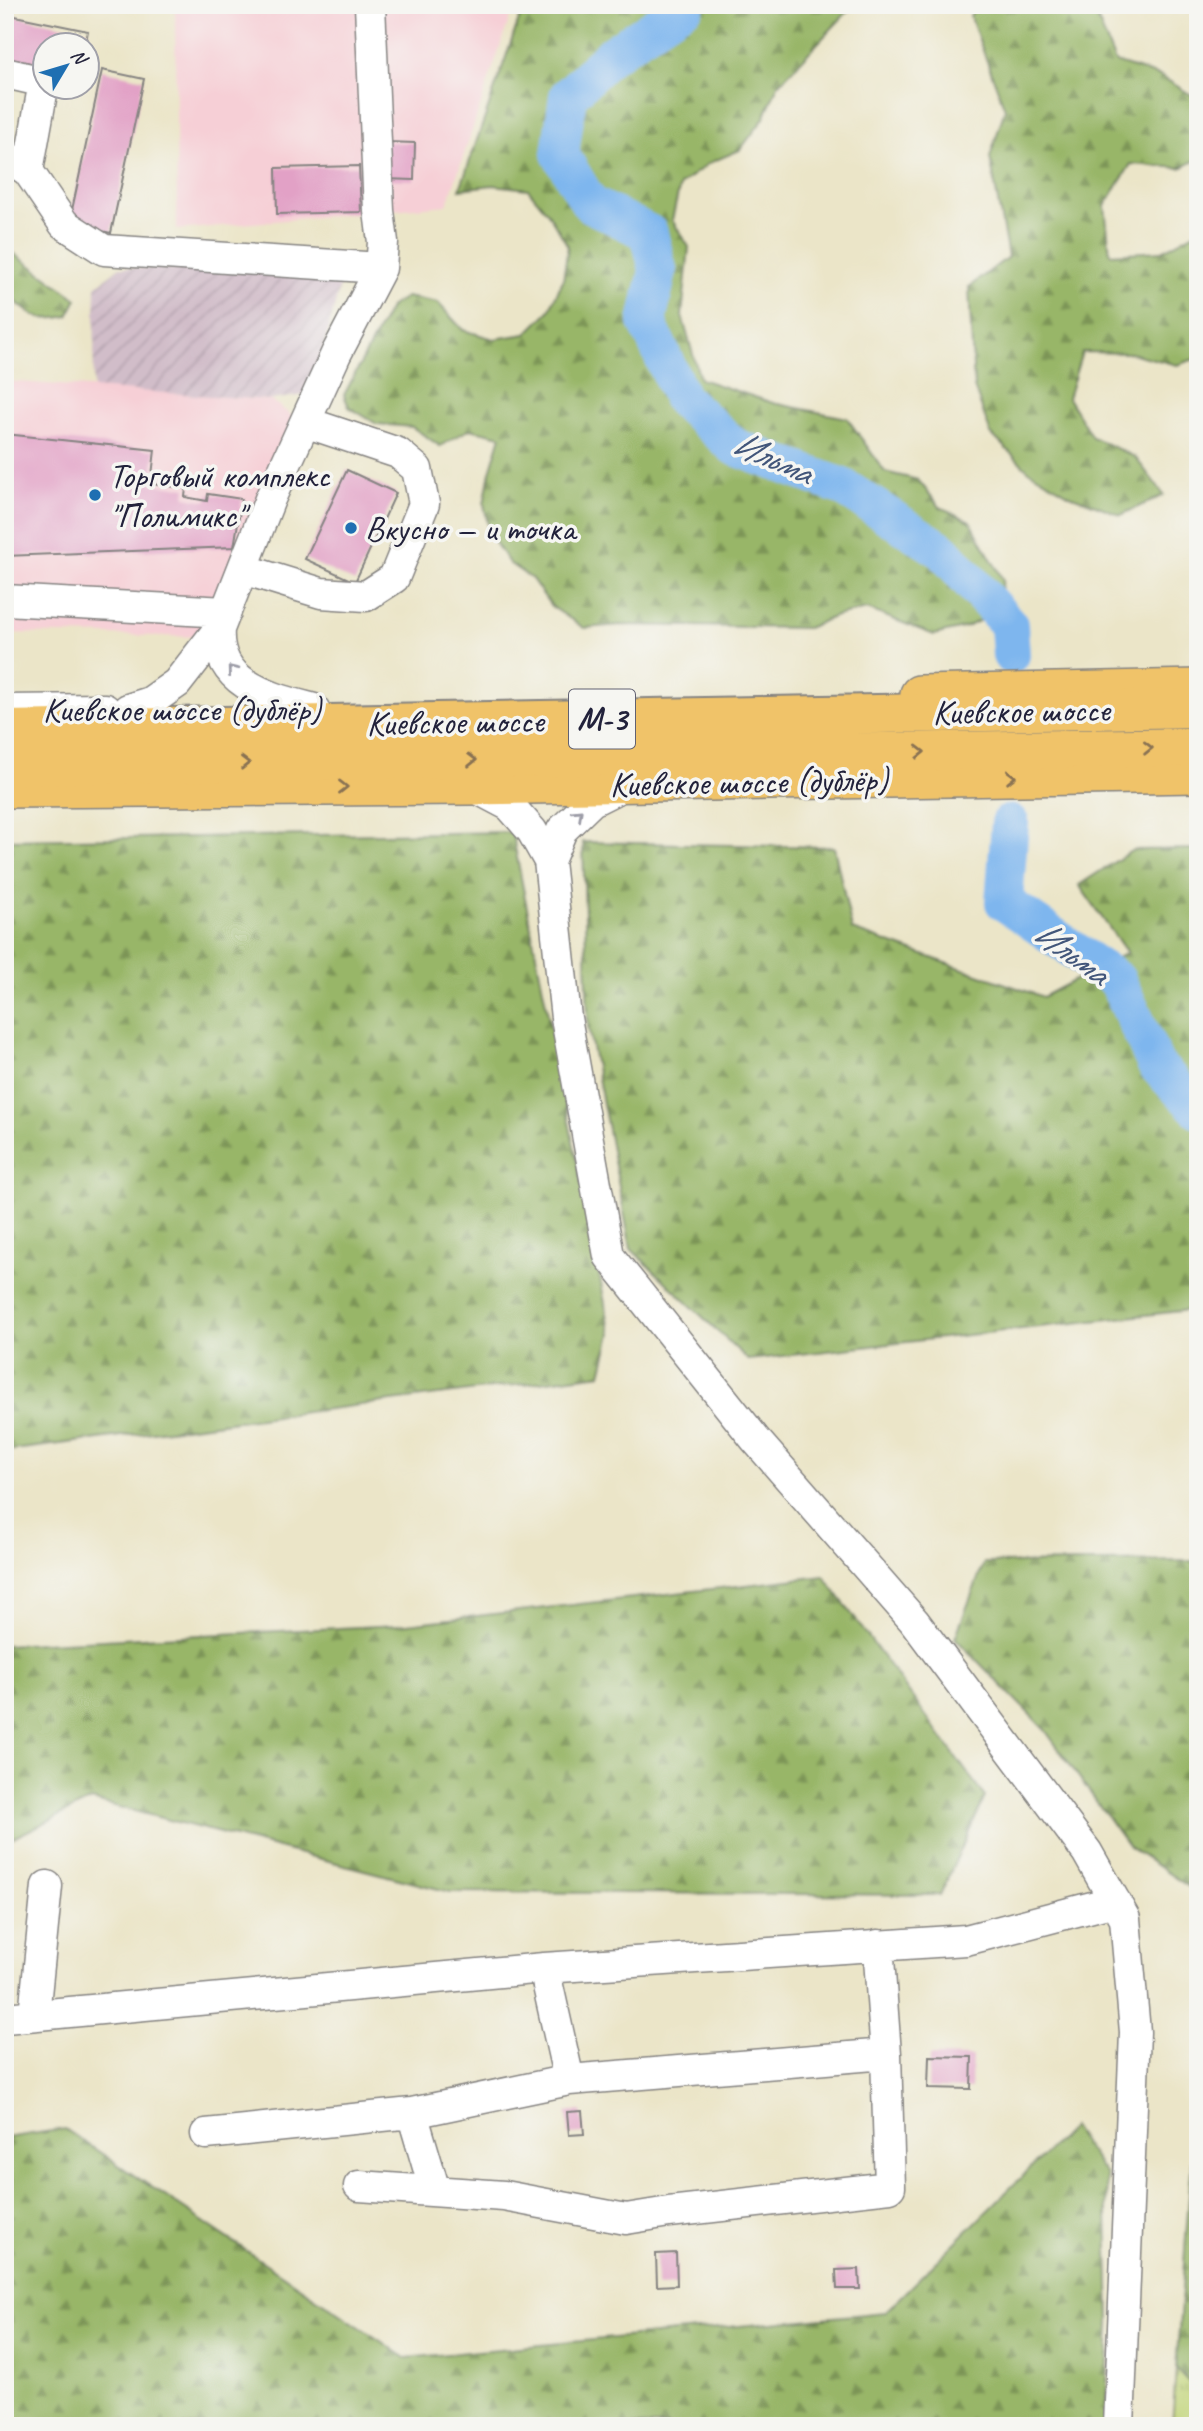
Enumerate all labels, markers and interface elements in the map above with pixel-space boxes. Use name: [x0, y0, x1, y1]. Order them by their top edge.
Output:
north arrow: [32, 32, 102, 102]
text: N: [66, 44, 94, 71]
water label: Ильма: [726, 419, 823, 497]
place label: Торговый комплекс "Полимикс": [109, 453, 330, 538]
marker: Торговый комплекс "Полимикс": [87, 487, 103, 503]
place label: Вкусно — и точка: [365, 506, 578, 551]
marker: Вкусно — и точка: [343, 520, 359, 536]
one-way arrow: [228, 666, 241, 678]
street label: Киевское шоссе (дублёр): [43, 687, 324, 732]
street label: Киевское шоссе: [932, 687, 1113, 735]
road number: М-3: [569, 690, 635, 748]
street label: Киевское шоссе: [366, 698, 547, 746]
one-way arrow: [1143, 740, 1154, 756]
one-way arrow: [916, 744, 926, 760]
one-way arrow: [468, 752, 478, 768]
one-way arrow: [240, 755, 251, 771]
street label: Киевское шоссе (дублёр): [609, 757, 891, 807]
one-way arrow: [1007, 769, 1017, 785]
one-way arrow: [338, 779, 349, 795]
one-way arrow: [570, 810, 583, 823]
water label: Ильма: [1025, 909, 1122, 997]

